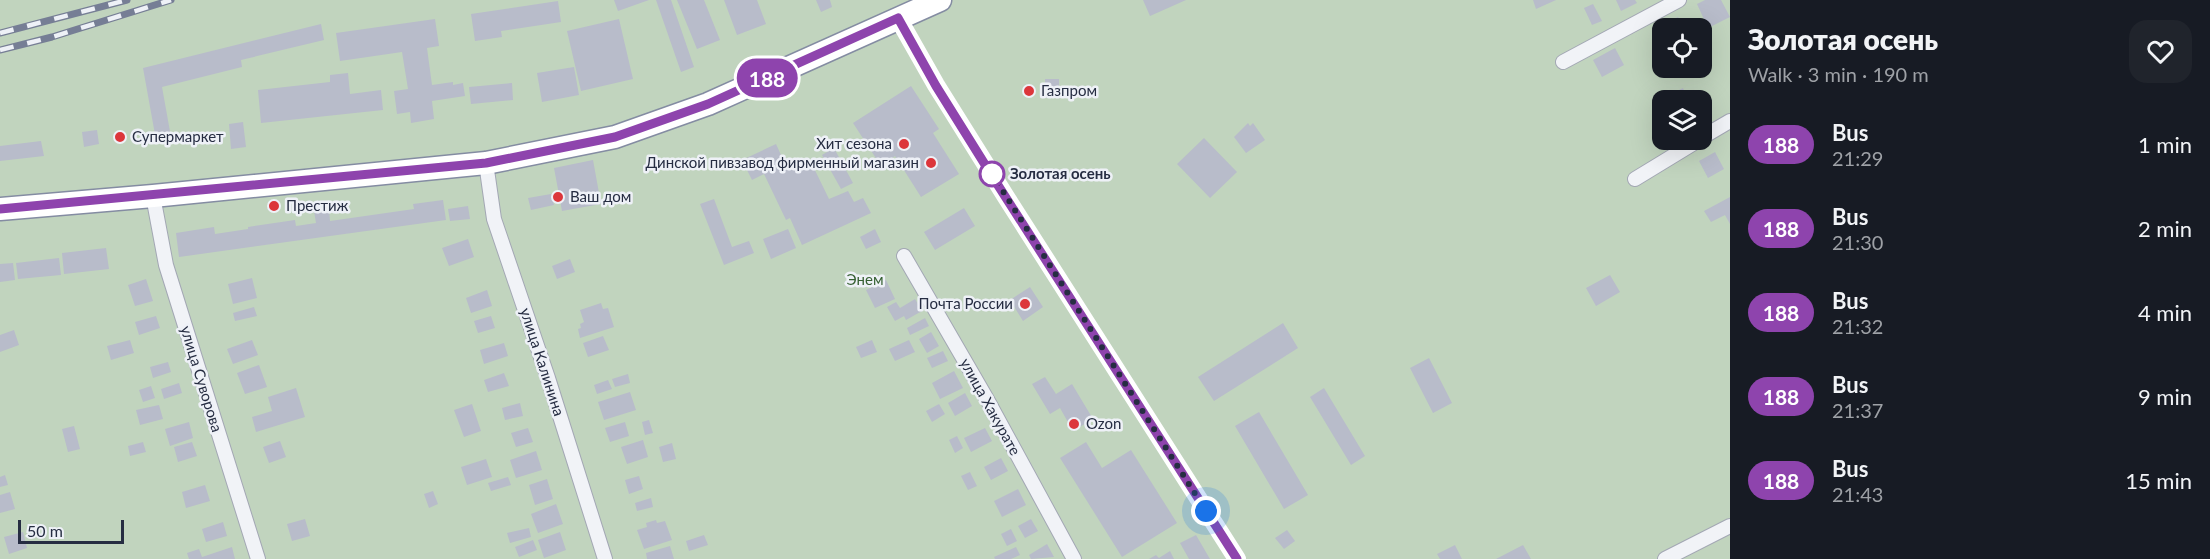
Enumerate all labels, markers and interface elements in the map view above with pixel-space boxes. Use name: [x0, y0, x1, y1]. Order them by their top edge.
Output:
map controls: [1652, 18, 1712, 150]
button: locate: [1652, 18, 1712, 78]
button: heart: [2129, 20, 2192, 83]
text: Золотая осень: [1748, 22, 1938, 56]
line badge: 188: [732, 58, 801, 98]
text: Walk · 3 min · 190 m: [1748, 62, 1929, 86]
text: 188: [749, 66, 785, 91]
place label: Газпром: [1041, 81, 1097, 99]
marker: Газпром: [1022, 84, 1036, 98]
button: layers: [1652, 90, 1712, 150]
text: Bus: [1832, 119, 1868, 146]
place label: Супермаркет: [132, 127, 224, 145]
marker: Супермаркет: [113, 130, 127, 144]
text: 1 min: [2138, 131, 2192, 158]
text: 188: [1763, 132, 1799, 157]
place label: Хит сезона: [816, 134, 892, 152]
marker: Хит сезона: [897, 137, 911, 151]
text: 21:29: [1832, 146, 1883, 170]
place label: Динской пивзавод фирменный магазин: [645, 153, 919, 171]
marker: Динской пивзавод фирменный магазин: [924, 156, 938, 170]
marker: Золотая осень: [979, 161, 1005, 187]
place label: Золотая осень: [1010, 164, 1110, 182]
place label: Ваш дом: [570, 187, 631, 205]
marker: Ваш дом: [551, 190, 565, 204]
place label: Престиж: [286, 196, 349, 214]
marker: Престиж: [267, 199, 281, 213]
text: Bus: [1832, 203, 1868, 230]
text: 2 min: [2138, 215, 2192, 242]
text: 188: [1763, 216, 1799, 241]
text: 21:30: [1832, 230, 1883, 254]
park label: Энем: [847, 270, 883, 288]
text: Bus: [1832, 287, 1868, 314]
place label: Почта России: [919, 294, 1013, 312]
marker: Почта России: [1018, 297, 1032, 311]
text: 4 min: [2138, 299, 2192, 326]
text: 188: [1763, 300, 1799, 325]
street label: улица Калинина: [517, 305, 569, 418]
text: 21:32: [1832, 314, 1883, 338]
street label: улица Суворова: [177, 323, 227, 434]
street label: улица Хакурате: [957, 355, 1025, 458]
text: Bus: [1832, 371, 1868, 398]
text: 9 min: [2138, 383, 2192, 410]
text: 188: [1763, 384, 1799, 409]
text: 21:37: [1832, 398, 1883, 422]
place label: Ozon: [1086, 414, 1121, 432]
marker: Ozon: [1067, 417, 1081, 431]
text: Bus: [1832, 455, 1868, 482]
text: 15 min: [2125, 467, 2192, 494]
text: 188: [1763, 468, 1799, 493]
text: 21:43: [1832, 482, 1883, 506]
your location: [1191, 496, 1221, 526]
scale bar: [18, 517, 124, 544]
text: 50 m: [27, 521, 63, 540]

